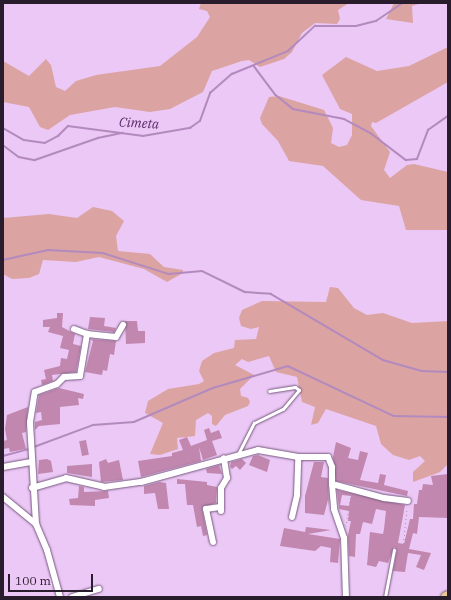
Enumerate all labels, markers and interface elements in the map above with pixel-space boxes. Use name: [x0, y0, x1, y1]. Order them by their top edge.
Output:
water label: Cimeta: [119, 115, 159, 133]
scale bar: [10, 566, 95, 592]
text: 100 m: [15, 573, 51, 588]

